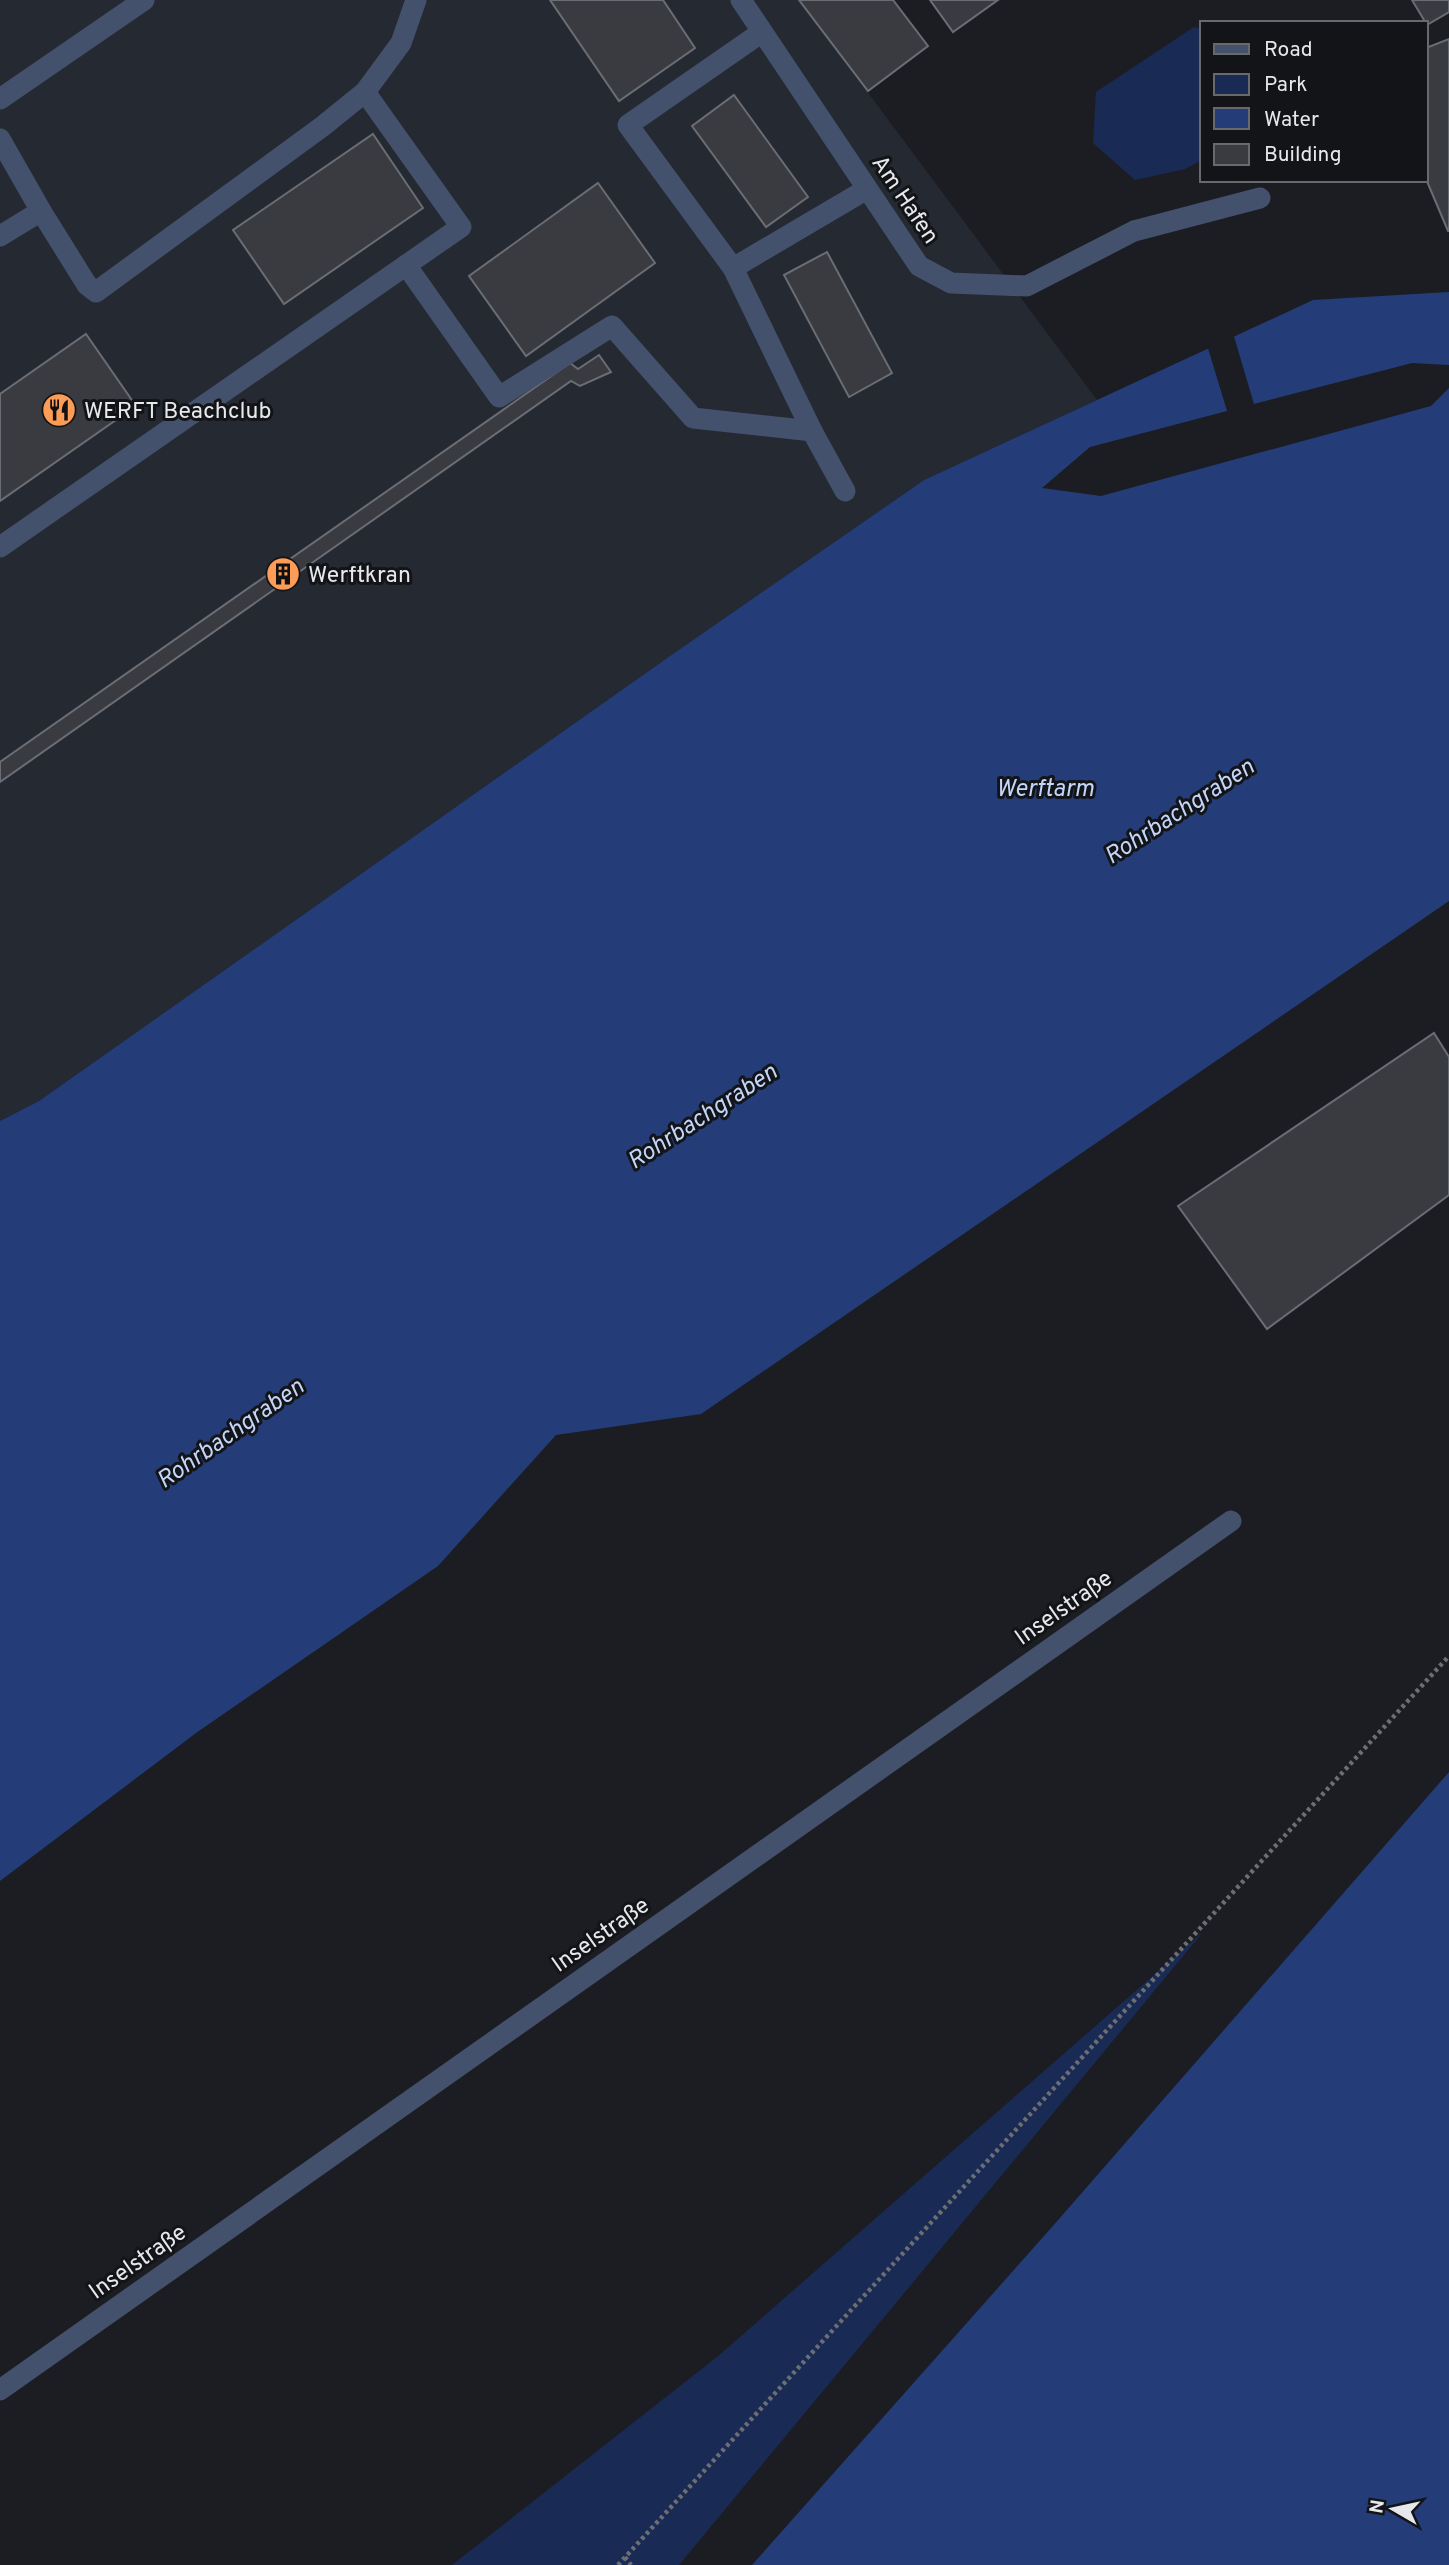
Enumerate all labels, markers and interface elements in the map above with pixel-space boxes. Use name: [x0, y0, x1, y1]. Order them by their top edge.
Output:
legend: [1200, 21, 1428, 182]
text: Road: [1264, 37, 1313, 64]
text: Park: [1264, 72, 1307, 99]
text: Water: [1264, 107, 1319, 134]
text: Building: [1264, 142, 1342, 169]
street label: Am Hafen: [864, 151, 944, 250]
restaurant icon: WERFT Beachclub: [40, 391, 78, 429]
place label: WERFT Beachclub: [84, 398, 271, 427]
building icon: Werftkran: [264, 555, 302, 593]
place label: Werftkran: [308, 562, 411, 591]
water label: Rohrbachgraben: [1099, 753, 1261, 872]
water label: Werftarm: [996, 775, 1094, 805]
water label: Rohrbachgraben: [622, 1058, 784, 1177]
water label: Rohrbachgraben: [152, 1373, 311, 1496]
street label: Inselstraße: [1010, 1565, 1119, 1653]
street label: Inselstraße: [547, 1892, 656, 1980]
street label: Inselstraße: [84, 2219, 193, 2307]
north arrow: [1358, 2474, 1428, 2544]
text: N: [1365, 2498, 1391, 2515]

